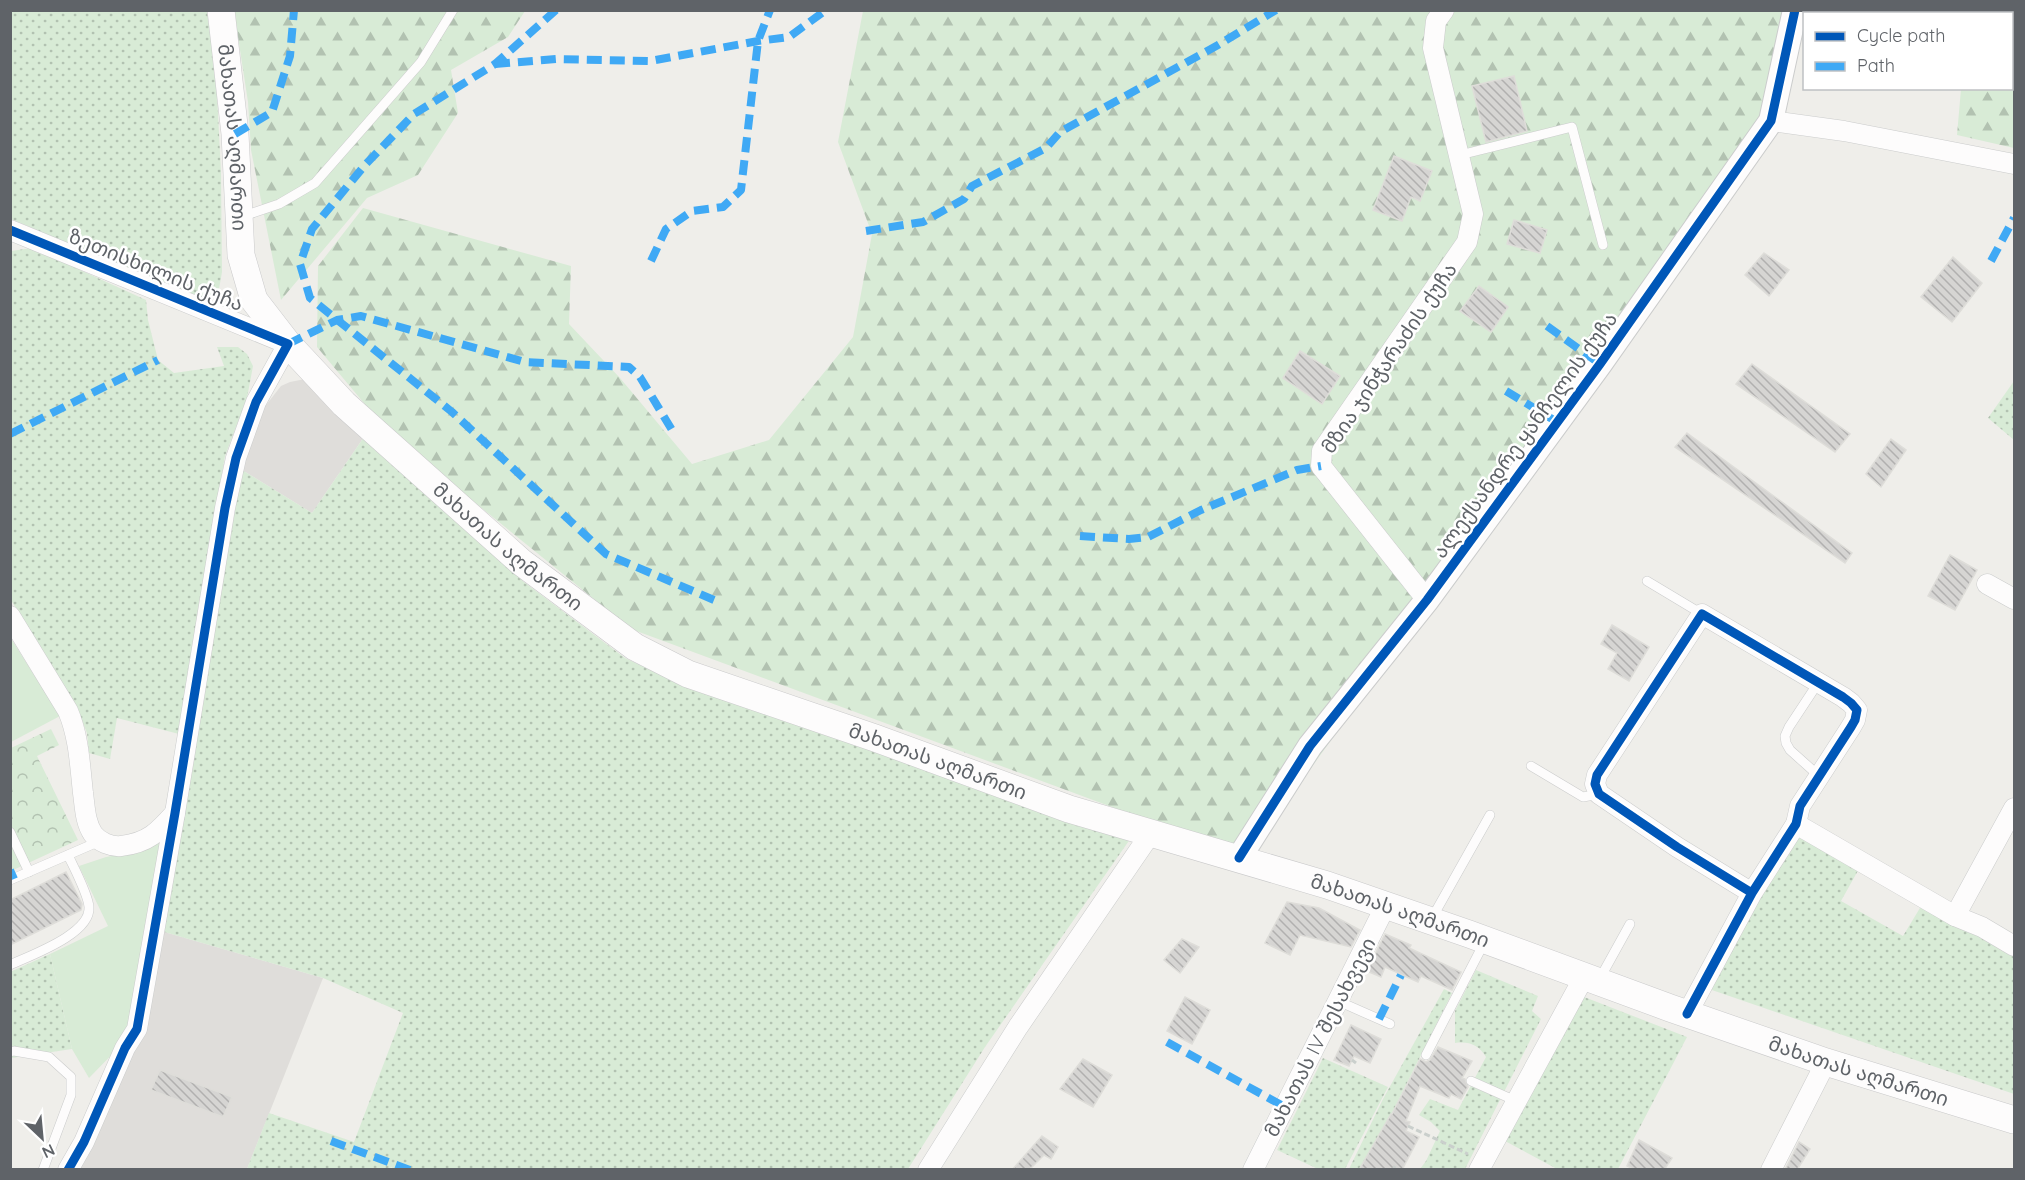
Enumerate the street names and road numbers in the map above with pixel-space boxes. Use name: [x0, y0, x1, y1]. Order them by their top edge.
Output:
street label: მახათას აღმართი: [213, 42, 253, 232]
street label: ზეთისხილის ქუჩა: [65, 223, 247, 317]
street label: მზია ჯინჭარაძის ქუჩა: [1315, 258, 1462, 458]
street label: ალექსანდრე ყანჩელის ქუჩა: [1427, 307, 1623, 563]
street label: მახათას აღმართი: [428, 477, 588, 616]
street label: მახათას აღმართი: [846, 717, 1030, 805]
street label: მახათას აღმართი: [1308, 868, 1493, 953]
street label: მახათას IV შესახვევი: [1258, 933, 1381, 1141]
street label: მახათას აღმართი: [1765, 1030, 1952, 1111]

